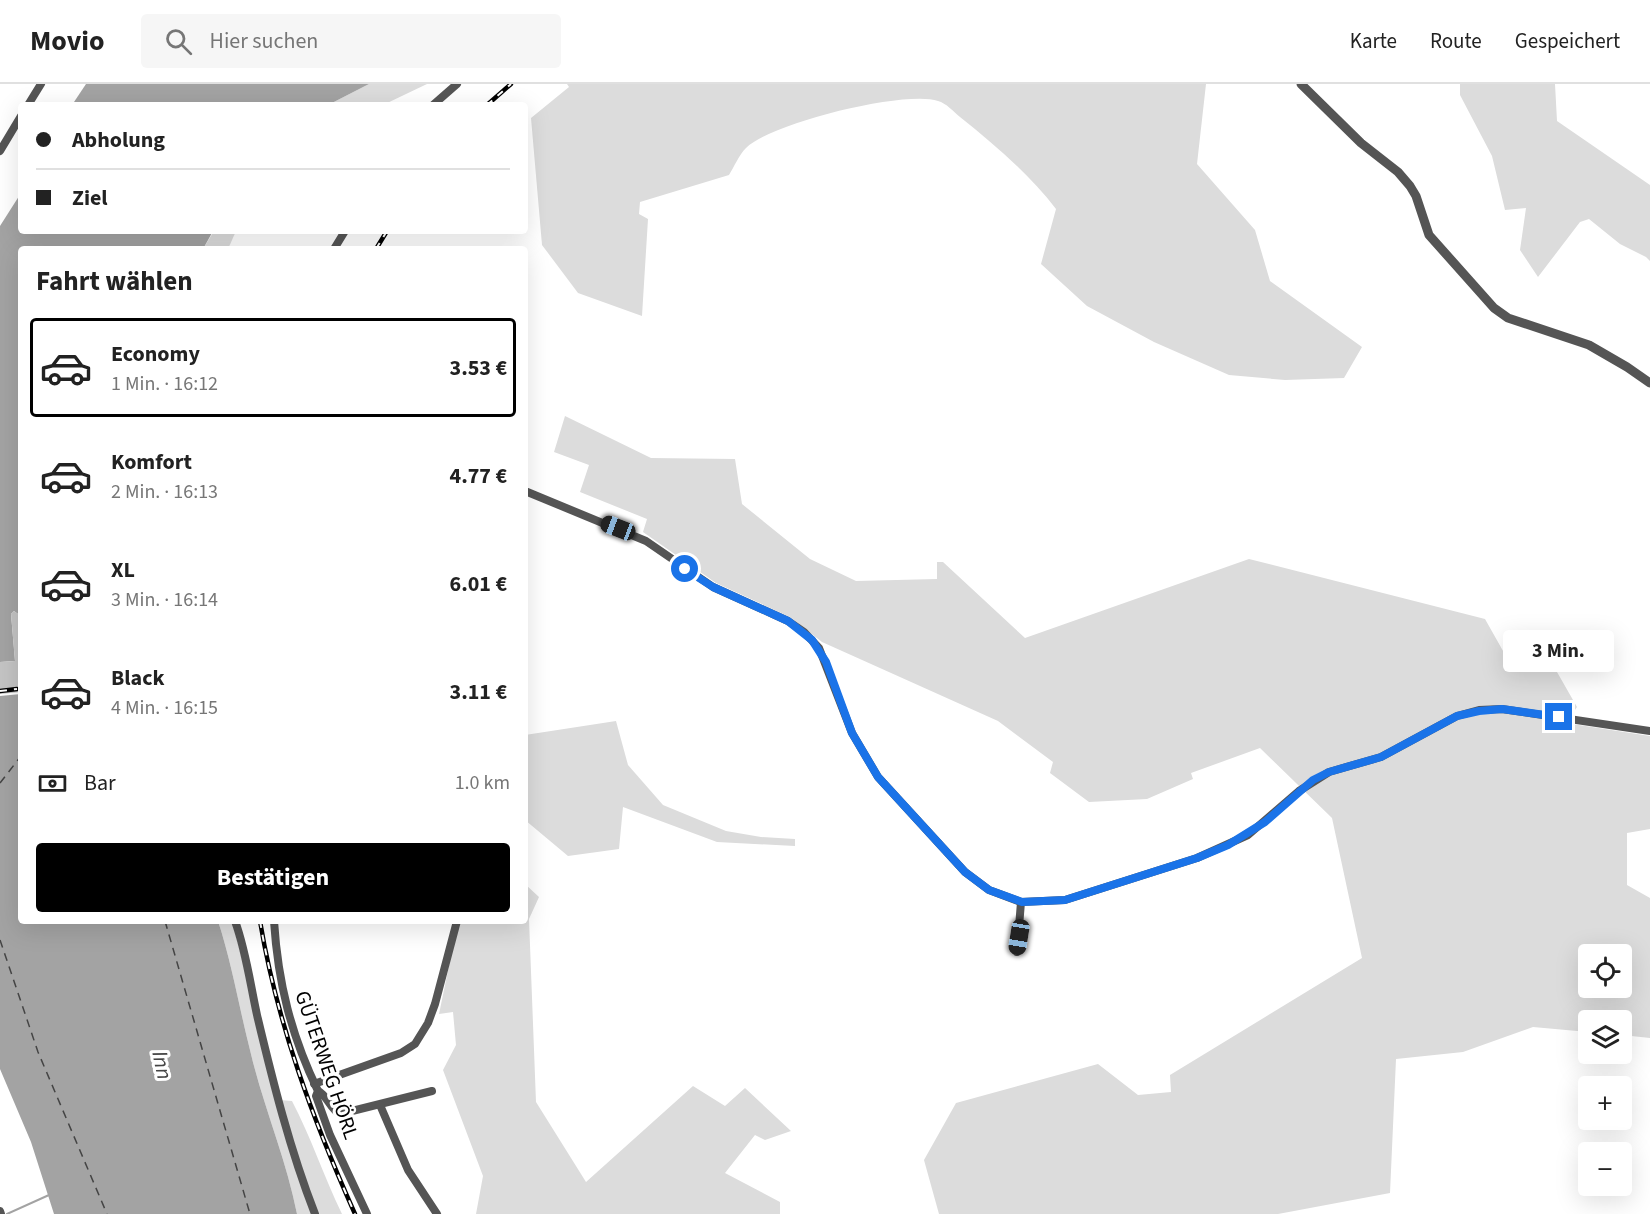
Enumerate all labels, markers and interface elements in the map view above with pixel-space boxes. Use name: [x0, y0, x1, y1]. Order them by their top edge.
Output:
search box: [141, 14, 561, 68]
text: Movio: [30, 21, 105, 61]
icon: search: [162, 25, 195, 58]
text: Hier suchen: [210, 25, 318, 57]
text: Karte: [1350, 26, 1397, 56]
text: Route: [1430, 26, 1482, 56]
text: Gespeichert: [1515, 26, 1620, 56]
text: Abholung: [72, 124, 165, 156]
text: Ziel: [72, 182, 108, 214]
text: Fahrt wählen: [36, 262, 193, 301]
text: Economy: [111, 338, 200, 370]
icon: car: [39, 341, 93, 395]
text: 3.53 €: [450, 352, 507, 384]
text: 1 Min. · 16:12: [111, 370, 218, 398]
text: Komfort: [111, 446, 192, 478]
icon: car: [39, 449, 93, 503]
text: 4.77 €: [450, 460, 507, 492]
text: 2 Min. · 16:13: [111, 478, 218, 506]
car: [598, 513, 638, 543]
text: XL: [111, 554, 135, 586]
route start: [671, 555, 698, 582]
icon: car: [39, 557, 93, 611]
text: 6.01 €: [450, 568, 507, 600]
text: 3 Min. · 16:14: [111, 586, 218, 614]
callout: 3 Min.: [1504, 630, 1614, 672]
text: 3 Min.: [1532, 637, 1585, 665]
text: Black: [111, 662, 165, 694]
icon: car: [39, 665, 93, 719]
text: 3.11 €: [450, 676, 507, 708]
text: 4 Min. · 16:15: [111, 694, 218, 722]
route end: [1545, 703, 1572, 730]
icon: cash: [36, 767, 69, 800]
text: Bar: [84, 767, 116, 799]
text: 1.0 km: [455, 769, 510, 797]
button: Bestätigen: [36, 843, 510, 912]
car: [1007, 918, 1031, 956]
map controls: [1578, 944, 1632, 1196]
button: locate: [1578, 944, 1632, 998]
street label: GÜTERWEG HÖRL: [288, 987, 366, 1143]
button: layers: [1578, 1010, 1632, 1064]
water label: Inn: [143, 1048, 181, 1082]
button: +: [1578, 1076, 1632, 1130]
button: −: [1578, 1142, 1632, 1196]

